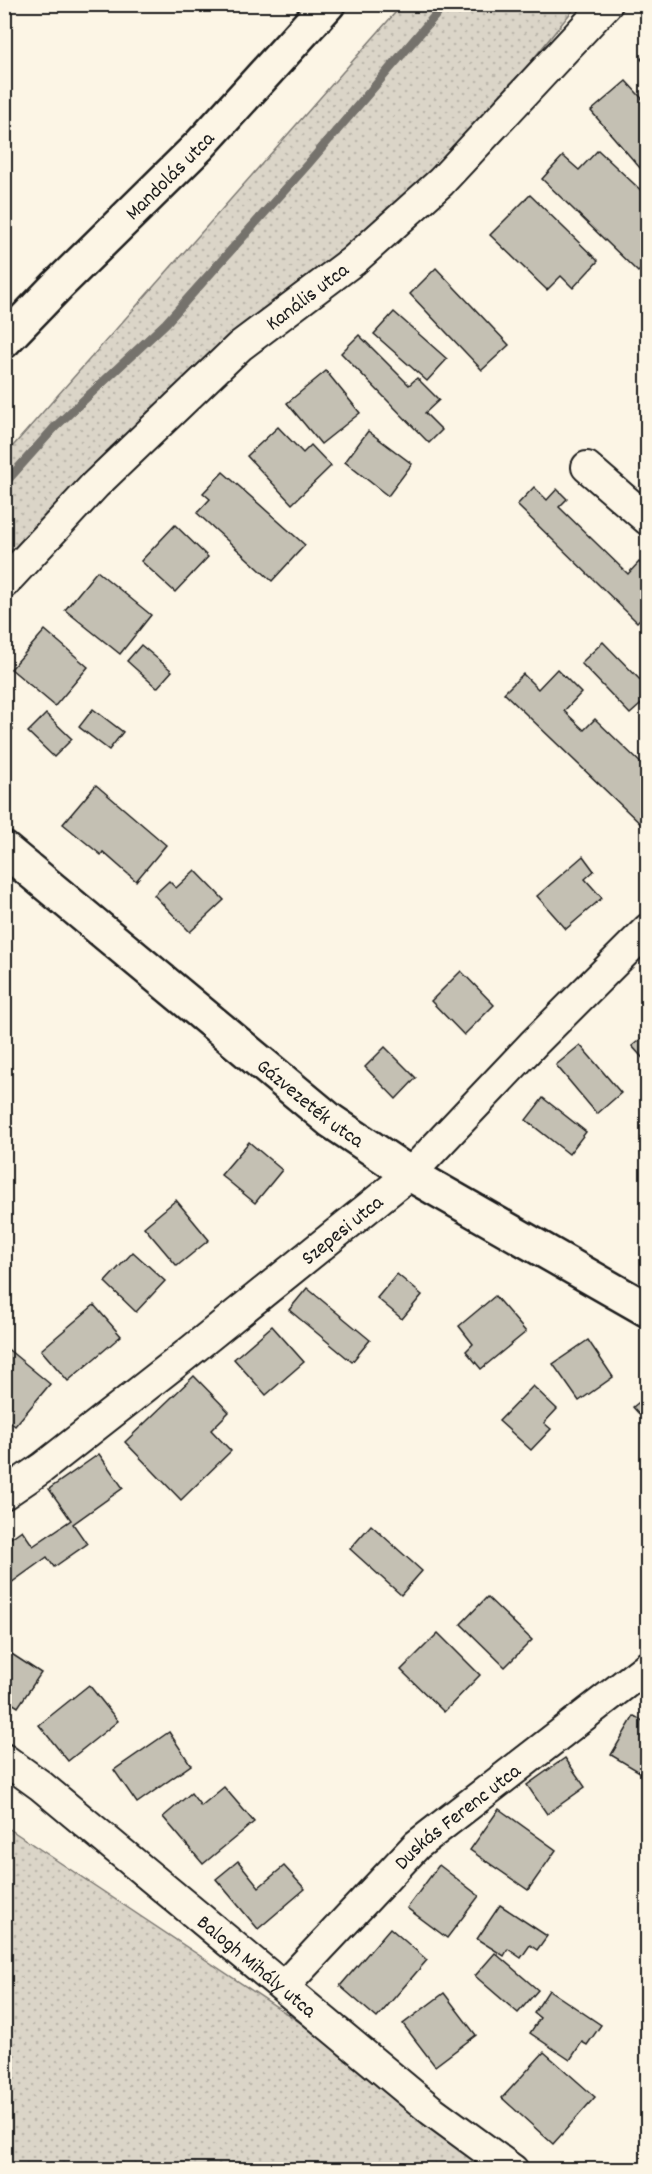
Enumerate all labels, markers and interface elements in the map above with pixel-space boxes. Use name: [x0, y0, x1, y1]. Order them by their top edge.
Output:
street label: Mandolás utca: [120, 125, 224, 229]
street label: Kanális utca: [261, 256, 357, 340]
street label: Gázvezeték utca: [249, 1053, 370, 1157]
street label: Szepesi utca: [296, 1188, 392, 1274]
street label: Duskás Ferenc utca: [389, 1757, 529, 1878]
street label: Balogh Mihály utca: [189, 1909, 323, 2027]

